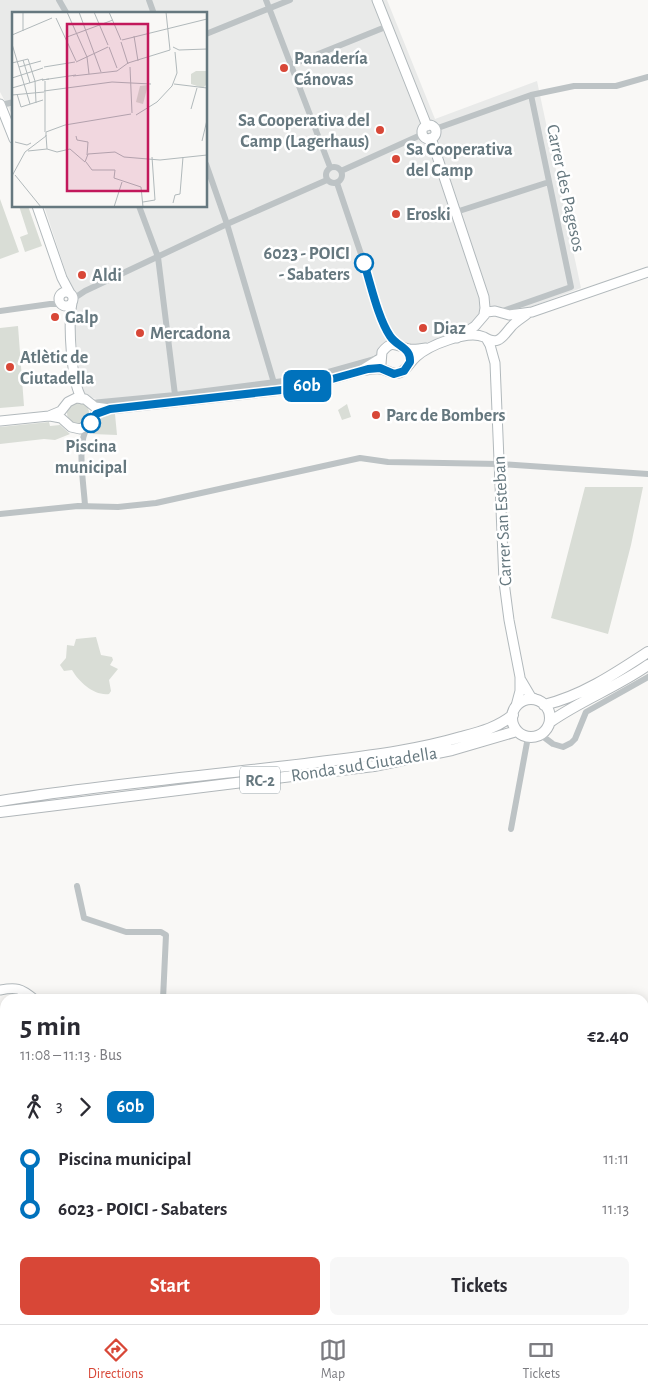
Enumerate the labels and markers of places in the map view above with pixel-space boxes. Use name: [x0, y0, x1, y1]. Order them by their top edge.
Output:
place label: Panadería Cánovas: [294, 50, 368, 89]
marker: Panadería Cánovas: [278, 62, 290, 74]
place label: Sa Cooperativa del Camp (Lagerhaus): [238, 112, 370, 151]
marker: Sa Cooperativa del Camp (Lagerhaus): [374, 124, 386, 136]
place label: Sa Cooperativa del Camp: [406, 141, 513, 180]
marker: Sa Cooperativa del Camp: [390, 153, 402, 165]
place label: Eroski: [406, 206, 451, 224]
marker: Eroski: [390, 208, 402, 220]
place label: 6023 - POICI - Sabaters: [264, 245, 350, 284]
marker: 6023 - POICI - Sabaters: [354, 253, 374, 273]
place label: Aldi: [92, 267, 122, 285]
marker: Aldi: [76, 269, 88, 281]
place label: Galp: [65, 309, 98, 327]
marker: Galp: [49, 311, 61, 323]
place label: Diaz: [433, 320, 466, 338]
marker: Diaz: [417, 322, 429, 334]
place label: Mercadona: [150, 325, 231, 343]
marker: Mercadona: [134, 327, 146, 339]
place label: Atlètic de Ciutadella: [20, 349, 95, 388]
marker: Atlètic de Ciutadella: [4, 361, 16, 373]
place label: Parc de Bombers: [386, 407, 505, 425]
marker: Parc de Bombers: [370, 409, 382, 421]
marker: Piscina municipal: [81, 413, 101, 433]
place label: Piscina municipal: [55, 438, 127, 477]

